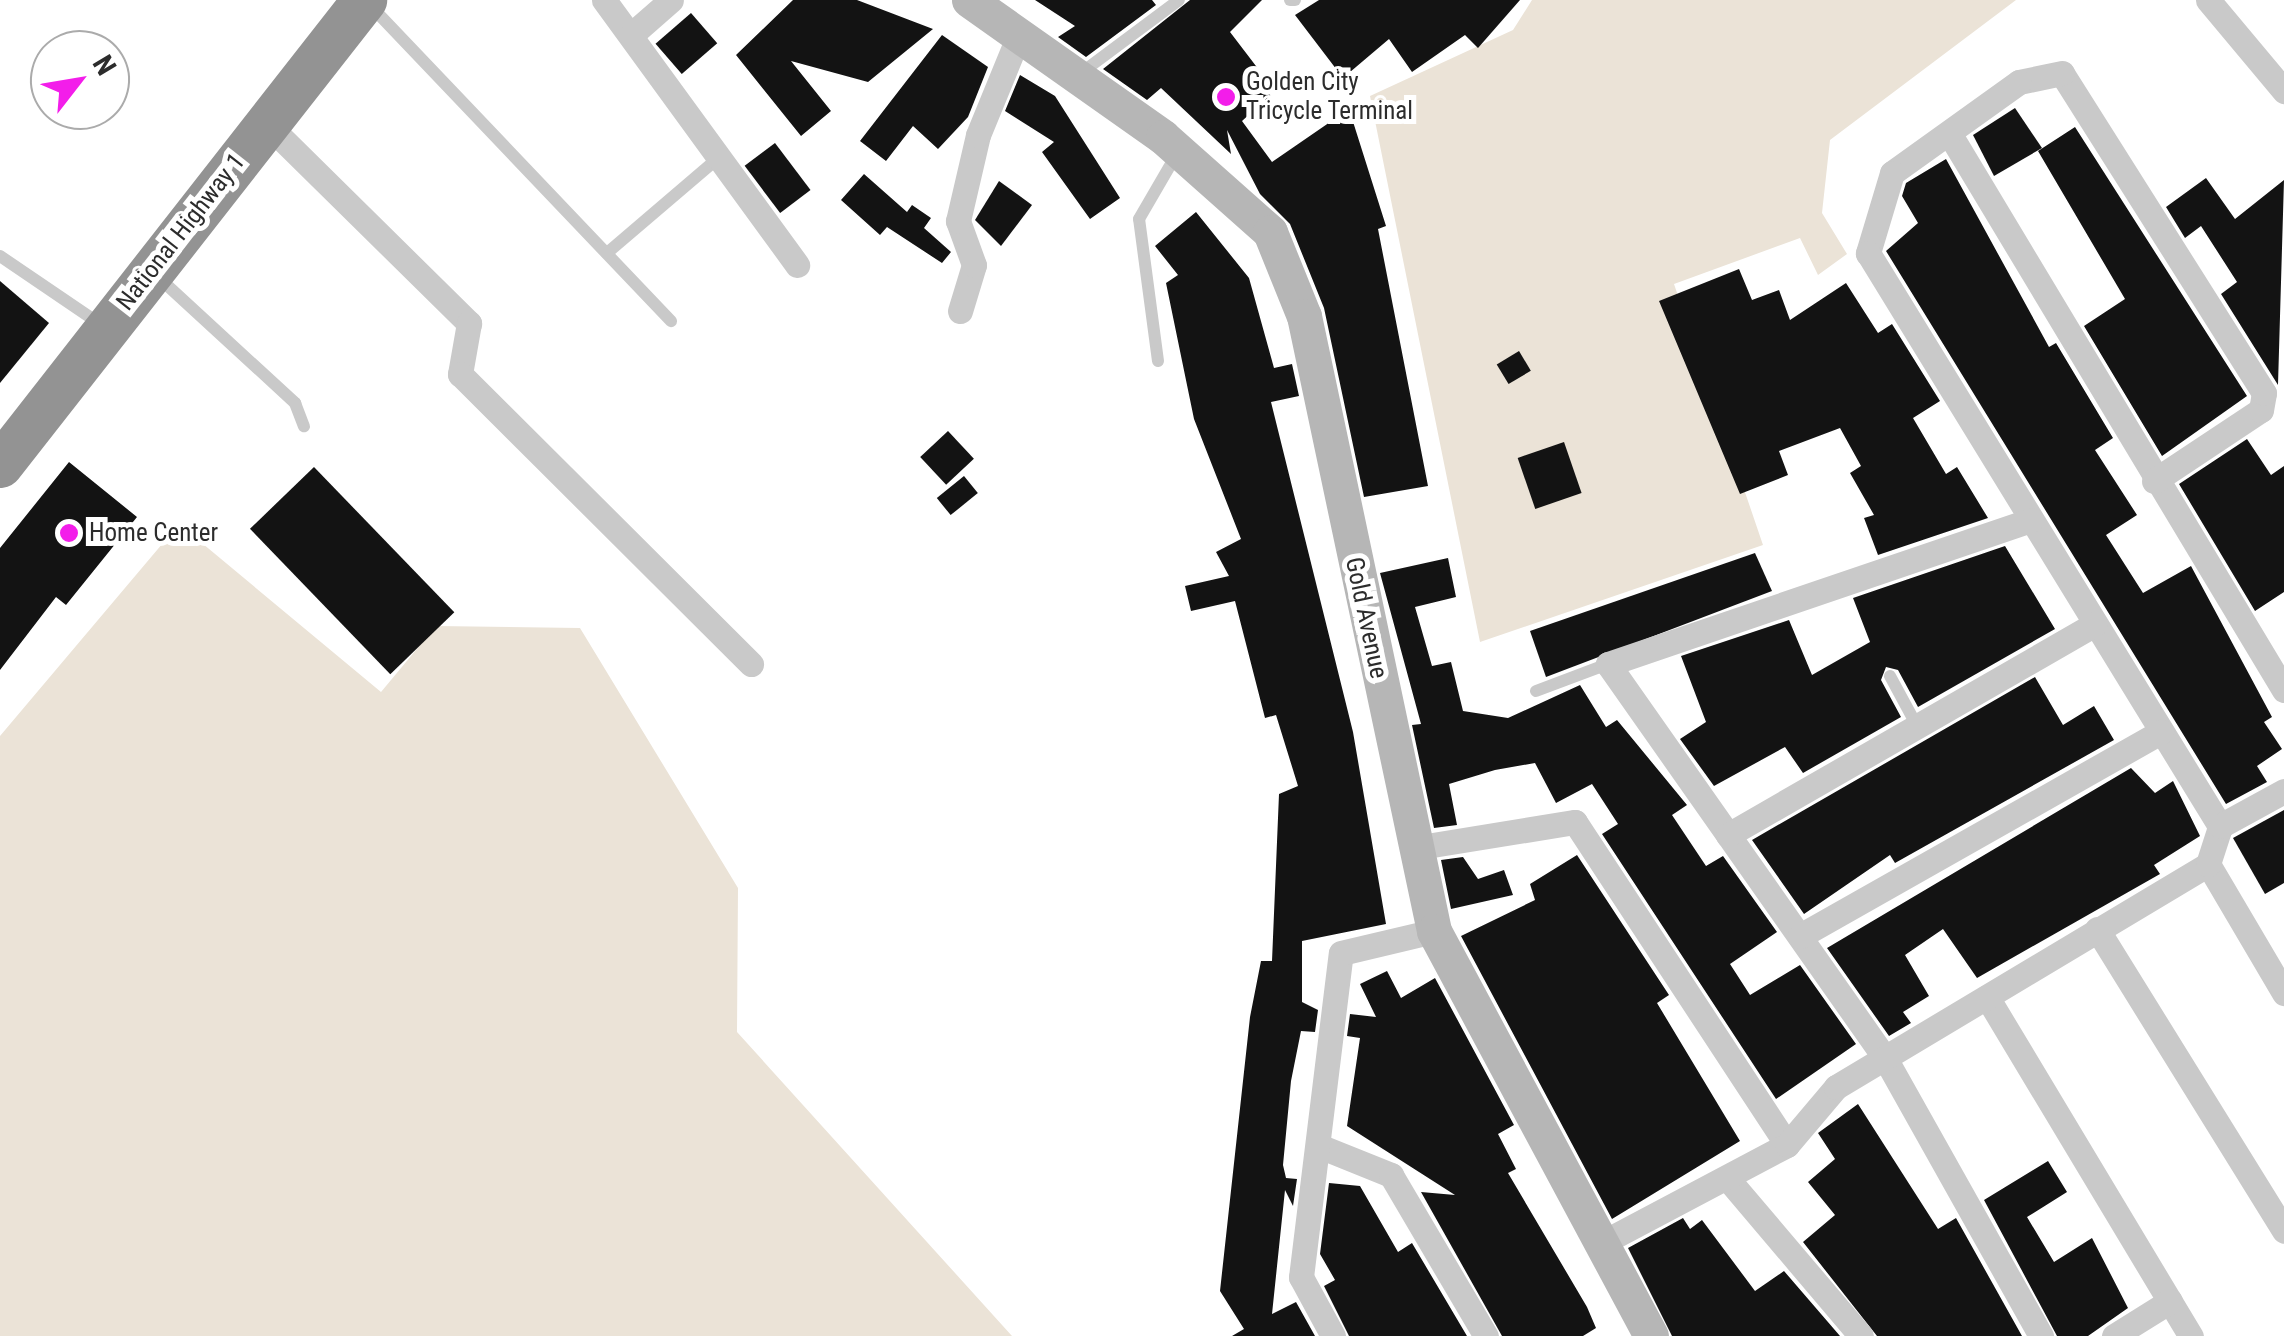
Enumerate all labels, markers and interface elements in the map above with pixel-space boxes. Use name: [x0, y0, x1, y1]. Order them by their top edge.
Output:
north arrow: [30, 30, 130, 130]
text: N: [86, 49, 123, 81]
place label: Golden City Tricycle Terminal: [1246, 68, 1414, 127]
marker: Golden City Tricycle Terminal: [1215, 86, 1237, 108]
street label: National Highway 1: [110, 148, 252, 316]
place label: Home Center: [89, 518, 218, 548]
marker: Home Center: [58, 522, 80, 544]
street label: Gold Avenue: [1339, 555, 1393, 681]

